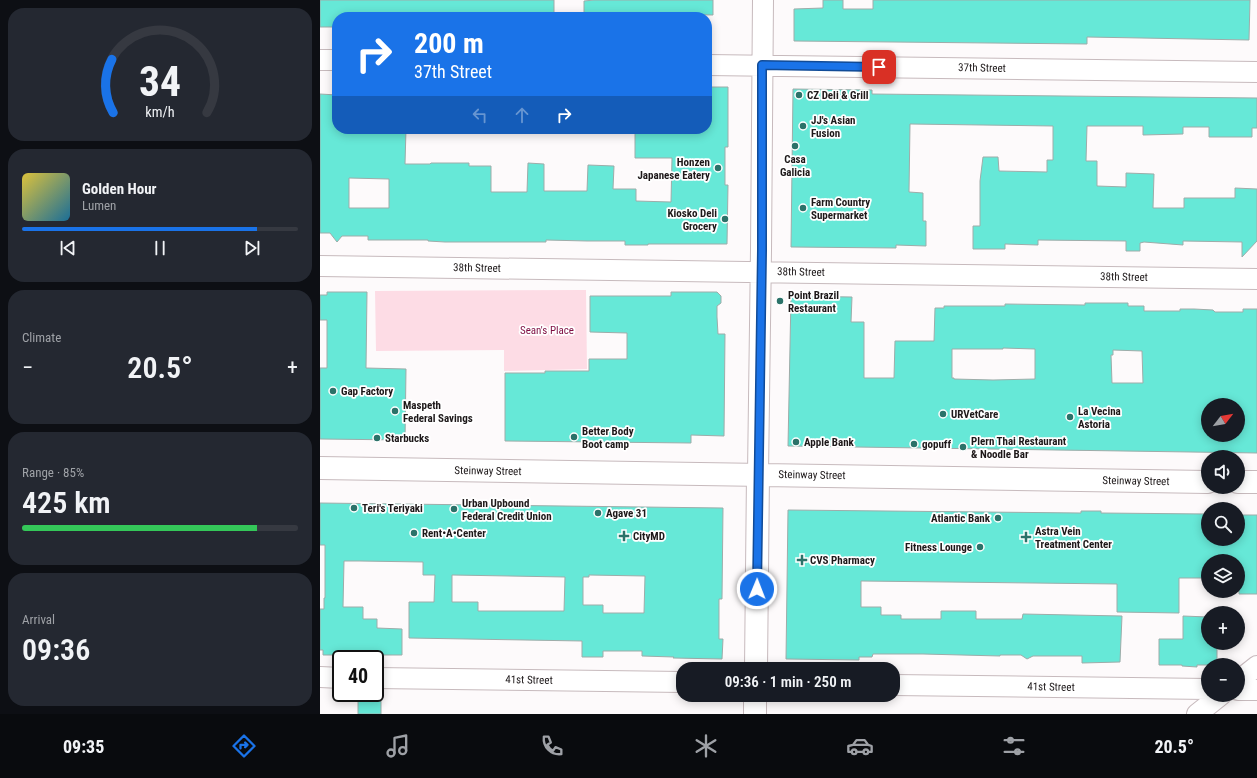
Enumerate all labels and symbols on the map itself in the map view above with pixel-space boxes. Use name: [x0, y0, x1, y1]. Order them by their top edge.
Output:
pin: [862, 50, 896, 84]
street label: 37th Street: [958, 61, 1006, 75]
place label: CZ Deli & Grill: [807, 89, 869, 102]
marker: CZ Deli & Grill: [794, 90, 804, 100]
place label: JJ's Asian Fusion: [811, 114, 856, 140]
marker: JJ's Asian Fusion: [798, 121, 808, 131]
marker: Casa Galicia: [790, 141, 800, 151]
place label: Casa Galicia: [780, 153, 810, 179]
place label: Honzen Japanese Eatery: [637, 156, 710, 182]
marker: Honzen Japanese Eatery: [713, 163, 723, 173]
place label: Farm Country Supermarket: [811, 196, 870, 222]
marker: Farm Country Supermarket: [798, 203, 808, 213]
place label: Kiosko Deli Grocery: [667, 207, 717, 233]
marker: Kiosko Deli Grocery: [720, 214, 730, 224]
street label: 38th Street: [453, 261, 501, 275]
street label: 38th Street: [777, 265, 825, 279]
street label: 38th Street: [1100, 270, 1148, 284]
place label: Point Brazil Restaurant: [788, 289, 839, 315]
marker: Point Brazil Restaurant: [775, 296, 785, 306]
park label: Sean's Place: [520, 324, 574, 337]
place label: Gap Factory: [341, 385, 393, 398]
marker: Gap Factory: [328, 386, 338, 396]
north arrow: [1201, 398, 1245, 442]
place label: Maspeth Federal Savings: [403, 399, 473, 425]
place label: La Vecina Astoria: [1078, 405, 1121, 431]
marker: Maspeth Federal Savings: [390, 406, 400, 416]
place label: URVetCare: [951, 408, 998, 421]
marker: URVetCare: [938, 409, 948, 419]
marker: La Vecina Astoria: [1065, 412, 1075, 422]
place label: Better Body Boot camp: [582, 425, 634, 451]
place label: Starbucks: [385, 432, 429, 445]
marker: Better Body Boot camp: [569, 432, 579, 442]
marker: Starbucks: [372, 433, 382, 443]
place label: Plern Thai Restaurant & Noodle Bar: [971, 435, 1067, 461]
place label: Apple Bank: [804, 436, 855, 449]
marker: Apple Bank: [791, 437, 801, 447]
place label: gopuff: [922, 438, 951, 451]
marker: gopuff: [909, 439, 919, 449]
marker: Plern Thai Restaurant & Noodle Bar: [958, 442, 968, 452]
street label: Steinway Street: [454, 464, 522, 478]
street label: Steinway Street: [778, 468, 846, 482]
street label: Steinway Street: [1102, 474, 1170, 488]
place label: Urban Upbound Federal Credit Union: [462, 497, 552, 523]
place label: Teri's Teriyaki: [362, 502, 423, 515]
marker: Teri's Teriyaki: [349, 503, 359, 513]
marker: Urban Upbound Federal Credit Union: [449, 504, 459, 514]
place label: Agave 31: [606, 507, 647, 520]
marker: Agave 31: [593, 508, 603, 518]
place label: Atlantic Bank: [931, 512, 991, 525]
marker: Atlantic Bank: [993, 513, 1003, 523]
place label: Astra Vein Treatment Center: [1035, 525, 1112, 551]
place label: Rent•A•Center: [422, 527, 486, 540]
marker: Rent•A•Center: [409, 528, 419, 538]
marker: CityMD: [618, 530, 630, 542]
place label: CityMD: [633, 530, 665, 543]
marker: Astra Vein Treatment Center: [1020, 531, 1032, 543]
place label: Fitness Lounge: [905, 541, 972, 554]
marker: Fitness Lounge: [975, 542, 985, 552]
place label: CVS Pharmacy: [810, 554, 875, 567]
marker: CVS Pharmacy: [797, 555, 807, 565]
position arrow: [736, 568, 778, 610]
speed limit sign: 40: [332, 650, 384, 702]
street label: 41st Street: [505, 673, 553, 687]
street label: 41st Street: [1027, 680, 1075, 694]

